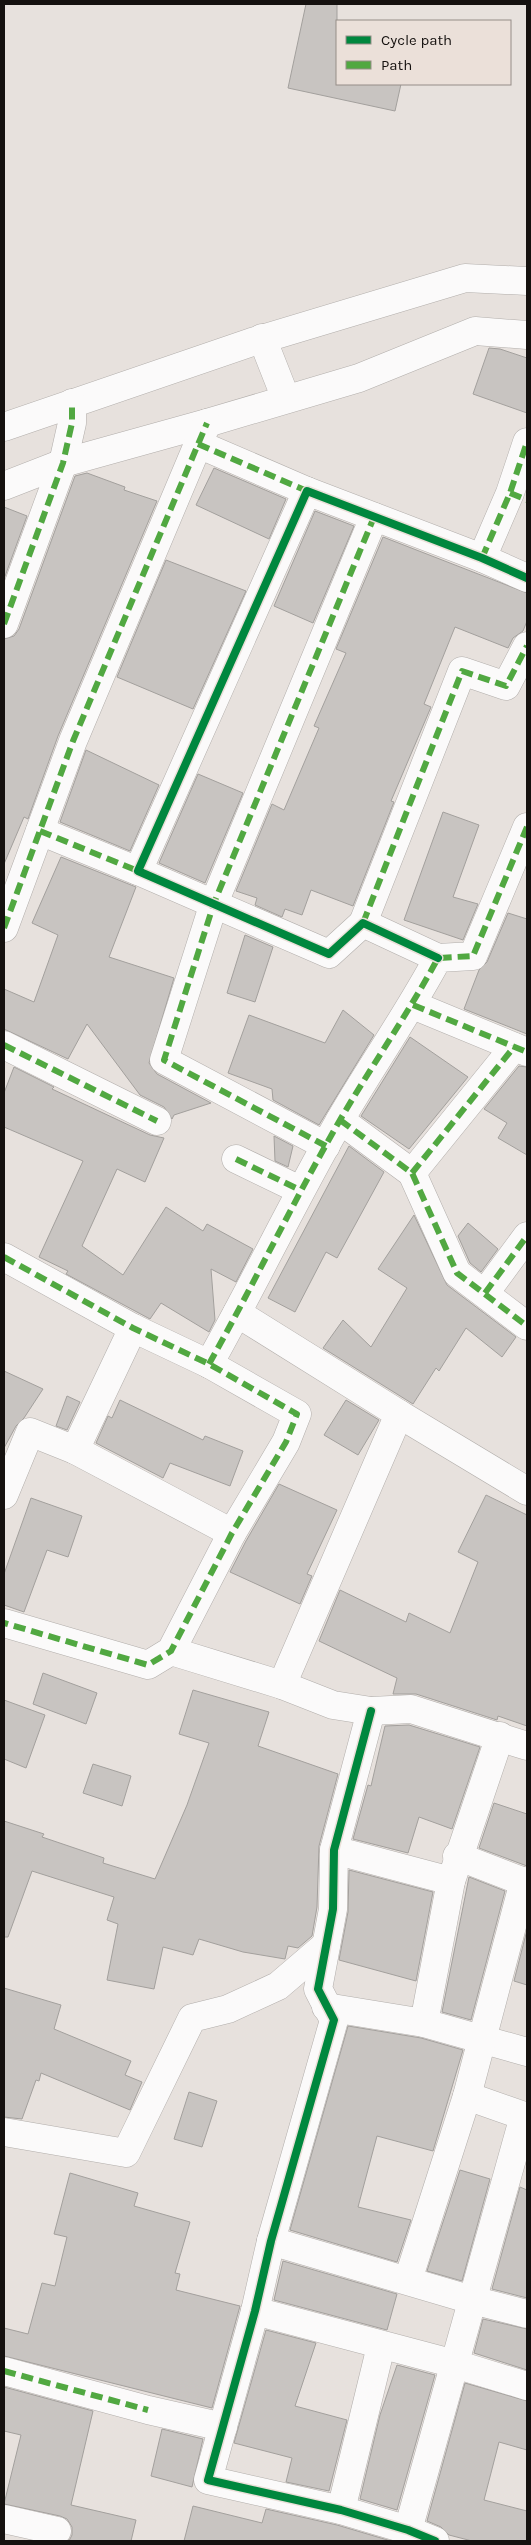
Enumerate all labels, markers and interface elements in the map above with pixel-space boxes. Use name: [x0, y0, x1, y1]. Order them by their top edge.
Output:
legend: [336, 20, 511, 85]
text: Cycle path: [381, 31, 452, 49]
text: Path: [381, 56, 412, 74]

